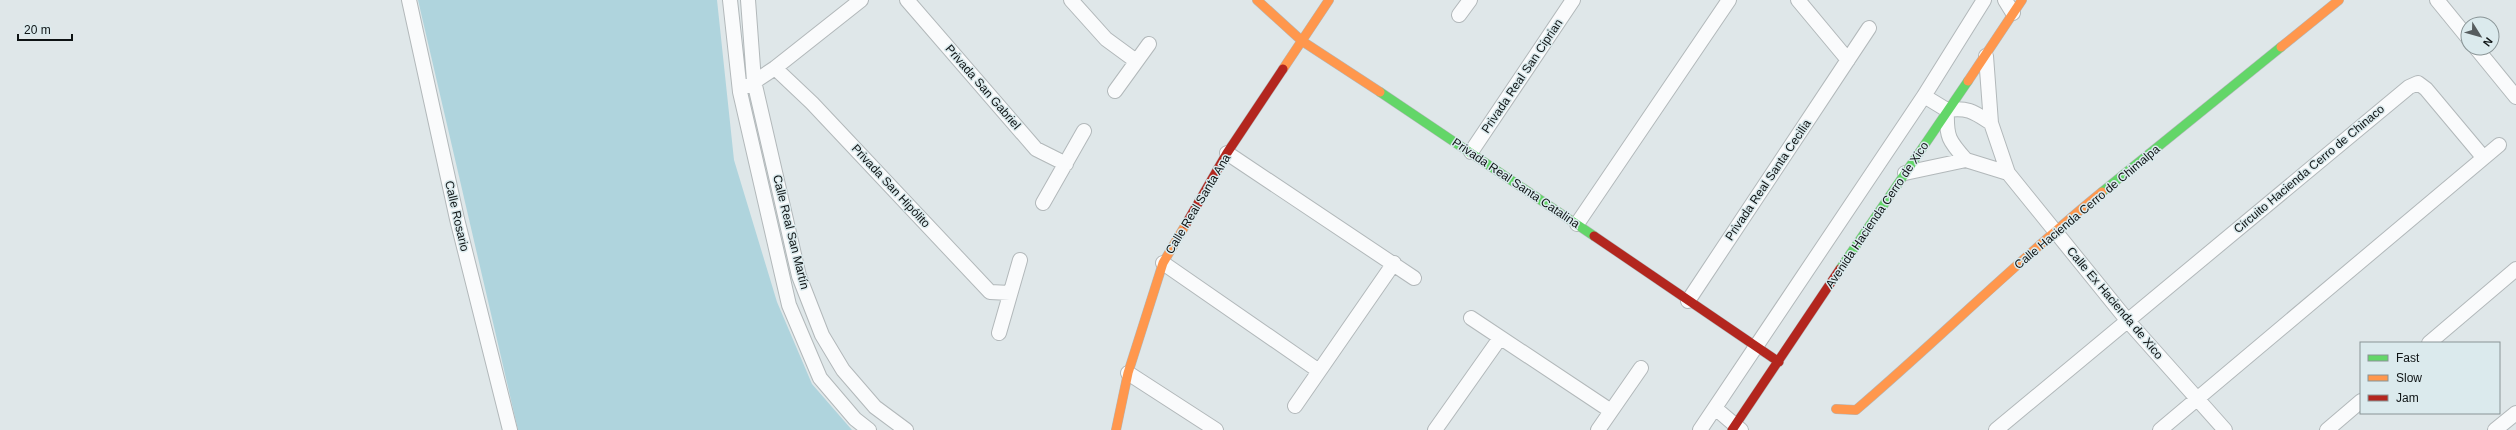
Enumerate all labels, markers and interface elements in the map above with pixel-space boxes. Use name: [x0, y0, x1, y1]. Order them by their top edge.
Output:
scale bar: [18, 16, 72, 42]
street label: Privada Real San Ciprian: [1479, 16, 1565, 136]
north arrow: [2460, 16, 2500, 56]
text: 20 m: [24, 23, 51, 37]
text: N: [2481, 35, 2495, 49]
street label: Privada San Gabriel: [942, 42, 1024, 132]
street label: Circuito Hacienda Cerro de Chinaco: [2231, 102, 2387, 236]
street label: Privada Real Santa Cecilia: [1722, 117, 1814, 243]
street label: Privada Real Santa Catalina: [1450, 135, 1583, 231]
street label: Avenida Hacienda Cerro de Xico: [1823, 139, 1932, 291]
street label: Privada San Hipólito: [849, 141, 933, 231]
street label: Calle Hacienda Cerro de Chimalpa: [2011, 142, 2163, 272]
street label: Calle Real Santa Ana: [1163, 151, 1234, 256]
street label: Calle Real San Martín: [770, 173, 812, 291]
street label: Calle Rosario: [442, 179, 472, 253]
street label: Calle Ex Hacienda de Xico: [2064, 244, 2166, 362]
legend: [2360, 342, 2500, 414]
text: Fast: [2396, 351, 2420, 365]
text: Slow: [2396, 371, 2422, 385]
text: Jam: [2396, 391, 2419, 405]

